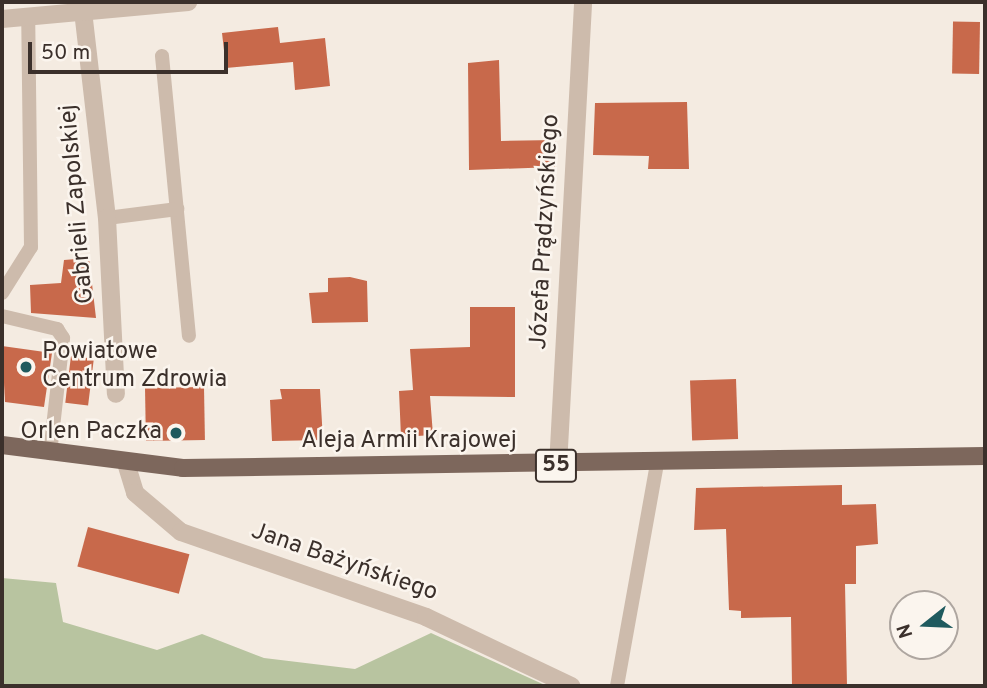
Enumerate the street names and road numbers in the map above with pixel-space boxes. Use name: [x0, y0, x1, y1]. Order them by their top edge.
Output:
street label: Gabrieli Zapolskiej: [55, 103, 101, 305]
street label: Józefa Prądzyńskiego: [525, 113, 567, 351]
street label: Aleja Armii Krajowej: [301, 428, 517, 456]
road number: 55: [533, 446, 579, 486]
street label: Jana Bażyńskiego: [247, 518, 441, 608]

